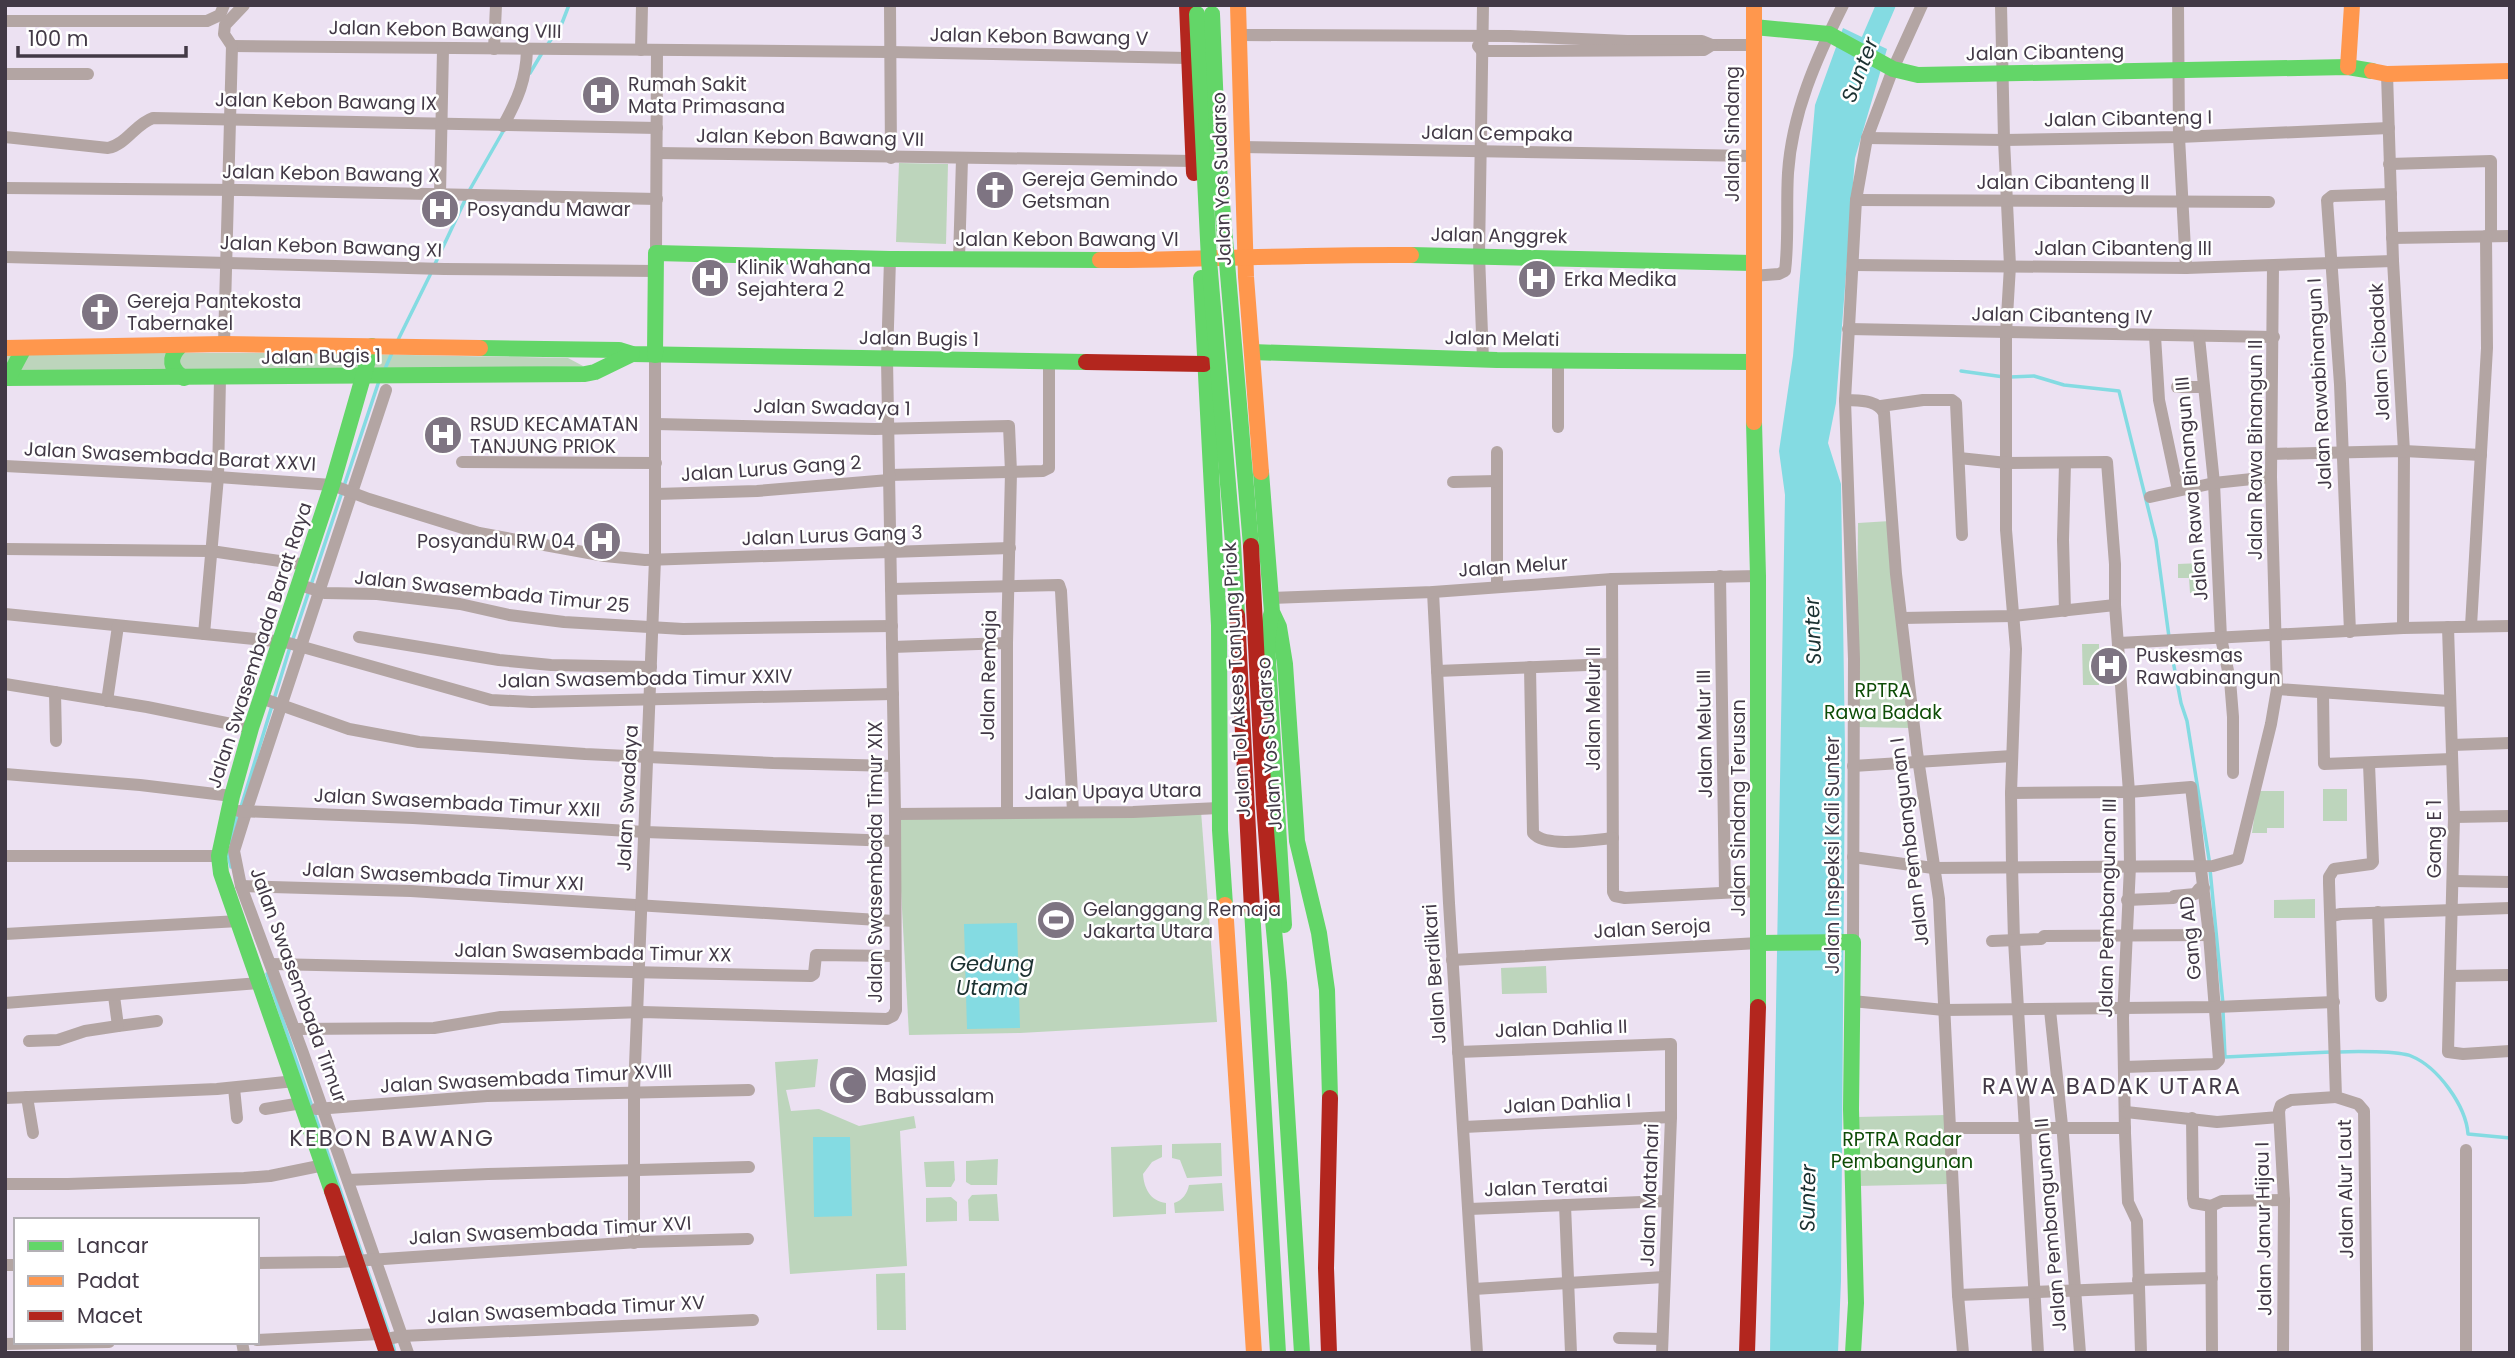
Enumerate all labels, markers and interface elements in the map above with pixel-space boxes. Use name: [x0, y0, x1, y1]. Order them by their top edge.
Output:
scale bar: [18, 14, 186, 58]
street label: Jalan Kebon Bawang VIII: [328, 14, 562, 45]
street label: Jalan Kebon Bawang V: [929, 21, 1149, 52]
text: 100 m: [28, 24, 88, 53]
water label: Sunter: [1834, 32, 1886, 107]
street label: Jalan Cibanteng: [1966, 38, 2125, 67]
street label: Jalan Sindang: [1719, 66, 1746, 202]
place label: Rumah Sakit Mata Primasana: [628, 71, 785, 120]
hospital icon: Rumah Sakit Mata Primasana: [580, 74, 622, 116]
street label: Jalan Kebon Bawang IX: [215, 86, 437, 117]
street label: Jalan Yos Sudarso: [1205, 92, 1238, 266]
street label: Jalan Cibanteng I: [2044, 104, 2212, 133]
street label: Jalan Cempaka: [1421, 119, 1573, 148]
street label: Jalan Kebon Bawang VII: [696, 122, 924, 153]
street label: Jalan Kebon Bawang X: [222, 158, 440, 189]
place label: Gereja Gemindo Getsman: [1022, 166, 1178, 215]
church icon: Gereja Gemindo Getsman: [974, 169, 1016, 211]
street label: Jalan Cibanteng II: [1977, 169, 2149, 196]
hospital icon: Posyandu Mawar: [419, 188, 461, 230]
place label: Posyandu Mawar: [467, 196, 631, 223]
street label: Jalan Anggrek: [1430, 221, 1568, 250]
street label: Jalan Kebon Bawang VI: [955, 226, 1179, 253]
street label: Jalan Kebon Bawang XI: [219, 229, 443, 264]
street label: Jalan Cibanteng III: [2034, 235, 2212, 262]
place label: Klinik Wahana Sejahtera 2: [737, 254, 871, 303]
hospital icon: Klinik Wahana Sejahtera 2: [689, 257, 731, 299]
hospital icon: Erka Medika: [1516, 258, 1558, 300]
place label: Erka Medika: [1564, 266, 1677, 293]
street label: Jalan Rawabinangun I: [2300, 277, 2339, 491]
street label: Jalan Cibadak: [2362, 282, 2397, 422]
place label: Gereja Pantekosta Tabernakel: [127, 288, 301, 337]
church icon: Gereja Pantekosta Tabernakel: [79, 291, 121, 333]
street label: Jalan Cibanteng IV: [1971, 300, 2153, 331]
street label: Jalan Bugis 1: [859, 324, 979, 353]
street label: Jalan Melati: [1444, 324, 1560, 353]
street label: Jalan Rawa Binangun II: [2242, 340, 2269, 560]
street label: Jalan Bugis 1: [261, 342, 381, 371]
street label: Jalan Rawa Binangun III: [2168, 376, 2215, 602]
street label: Jalan Swadaya 1: [753, 393, 911, 422]
place label: RSUD KECAMATAN TANJUNG PRIOK: [470, 411, 638, 460]
hospital icon: RSUD KECAMATAN TANJUNG PRIOK: [422, 414, 464, 456]
street label: Jalan Swasembada Barat XXVI: [23, 435, 317, 478]
street label: Jalan Lurus Gang 2: [680, 449, 862, 488]
street label: Jalan Swasembada Barat Raya: [200, 499, 319, 792]
street label: Jalan Lurus Gang 3: [741, 519, 923, 552]
hospital icon: Posyandu RW 04: [581, 520, 623, 562]
place label: Posyandu RW 04: [417, 528, 575, 555]
street label: Jalan Tol Akses Tanjung Priok: [1216, 541, 1257, 819]
street label: Jalan Melur: [1457, 549, 1569, 584]
street label: Jalan Swasembada Timur 25: [353, 564, 631, 619]
water label: Sunter: [1797, 596, 1828, 665]
street label: Jalan Remaja: [974, 609, 1003, 741]
place label: Puskesmas Rawabinangun: [2136, 642, 2281, 691]
hospital icon: Puskesmas Rawabinangun: [2088, 645, 2130, 687]
street label: Jalan Melur II: [1580, 647, 1607, 771]
street label: Jalan Yos Sudarso: [1250, 656, 1289, 832]
street label: Jalan Swasembada Timur XXIV: [497, 662, 793, 695]
street label: Jalan Melur III: [1690, 669, 1719, 799]
park label: RPTRA Rawa Badak: [1824, 677, 1942, 726]
street label: Jalan Sindang Terusan: [1725, 699, 1752, 917]
street label: Jalan Swasembada Timur XIX: [862, 721, 889, 1003]
street label: Jalan Swadaya: [610, 724, 645, 872]
street label: Jalan Inspeksi Kali Sunter: [1819, 736, 1846, 974]
street label: Jalan Pembangunan I: [1883, 736, 1936, 948]
street label: Jalan Upaya Utara: [1024, 776, 1202, 807]
street label: Jalan Swasembada Timur XXII: [313, 782, 601, 823]
street label: Jalan Pembangunan III: [2092, 798, 2123, 1018]
street label: Gang E 1: [2421, 800, 2448, 878]
street label: Jalan Swasembada Timur XXI: [301, 856, 585, 897]
street label: Jalan Swasembada Timur: [243, 864, 354, 1107]
street label: Gang AD: [2173, 895, 2208, 981]
place label: Gelanggang Remaja Jakarta Utara: [1083, 896, 1281, 945]
sports icon: Gelanggang Remaja Jakarta Utara: [1035, 899, 1077, 941]
street label: Jalan Berdikari: [1416, 903, 1453, 1045]
street label: Jalan Seroja: [1593, 912, 1711, 945]
street label: Jalan Swasembada Timur XX: [454, 937, 732, 968]
water label: Gedung Utama: [950, 949, 1034, 1002]
street label: Jalan Dahlia II: [1494, 1013, 1628, 1044]
street label: Jalan Swasembada Timur XVIII: [379, 1057, 673, 1100]
place label: Masjid Babussalam: [875, 1061, 994, 1110]
mosque icon: Masjid Babussalam: [827, 1064, 869, 1106]
district label: RAWA BADAK UTARA: [1982, 1070, 2242, 1102]
street label: Jalan Dahlia I: [1502, 1087, 1632, 1120]
street label: Jalan Pembangunan II: [2028, 1117, 2073, 1333]
street label: Jalan Alur Laut: [2331, 1119, 2360, 1259]
district label: KEBON BAWANG: [289, 1122, 495, 1154]
street label: Jalan Matahari: [1634, 1123, 1665, 1267]
park label: RPTRA Radar Pembangunan: [1831, 1126, 1973, 1175]
street label: Jalan Janur Hijau I: [2248, 1142, 2279, 1316]
water label: Sunter: [1792, 1163, 1823, 1232]
street label: Jalan Teratai: [1484, 1172, 1608, 1203]
street label: Jalan Swasembada Timur XVI: [408, 1210, 692, 1251]
legend: [14, 1218, 259, 1344]
text: Lancar: [77, 1231, 149, 1260]
text: Padat: [77, 1266, 139, 1295]
street label: Jalan Swasembada Timur XV: [426, 1289, 706, 1330]
text: Macet: [77, 1301, 143, 1330]

